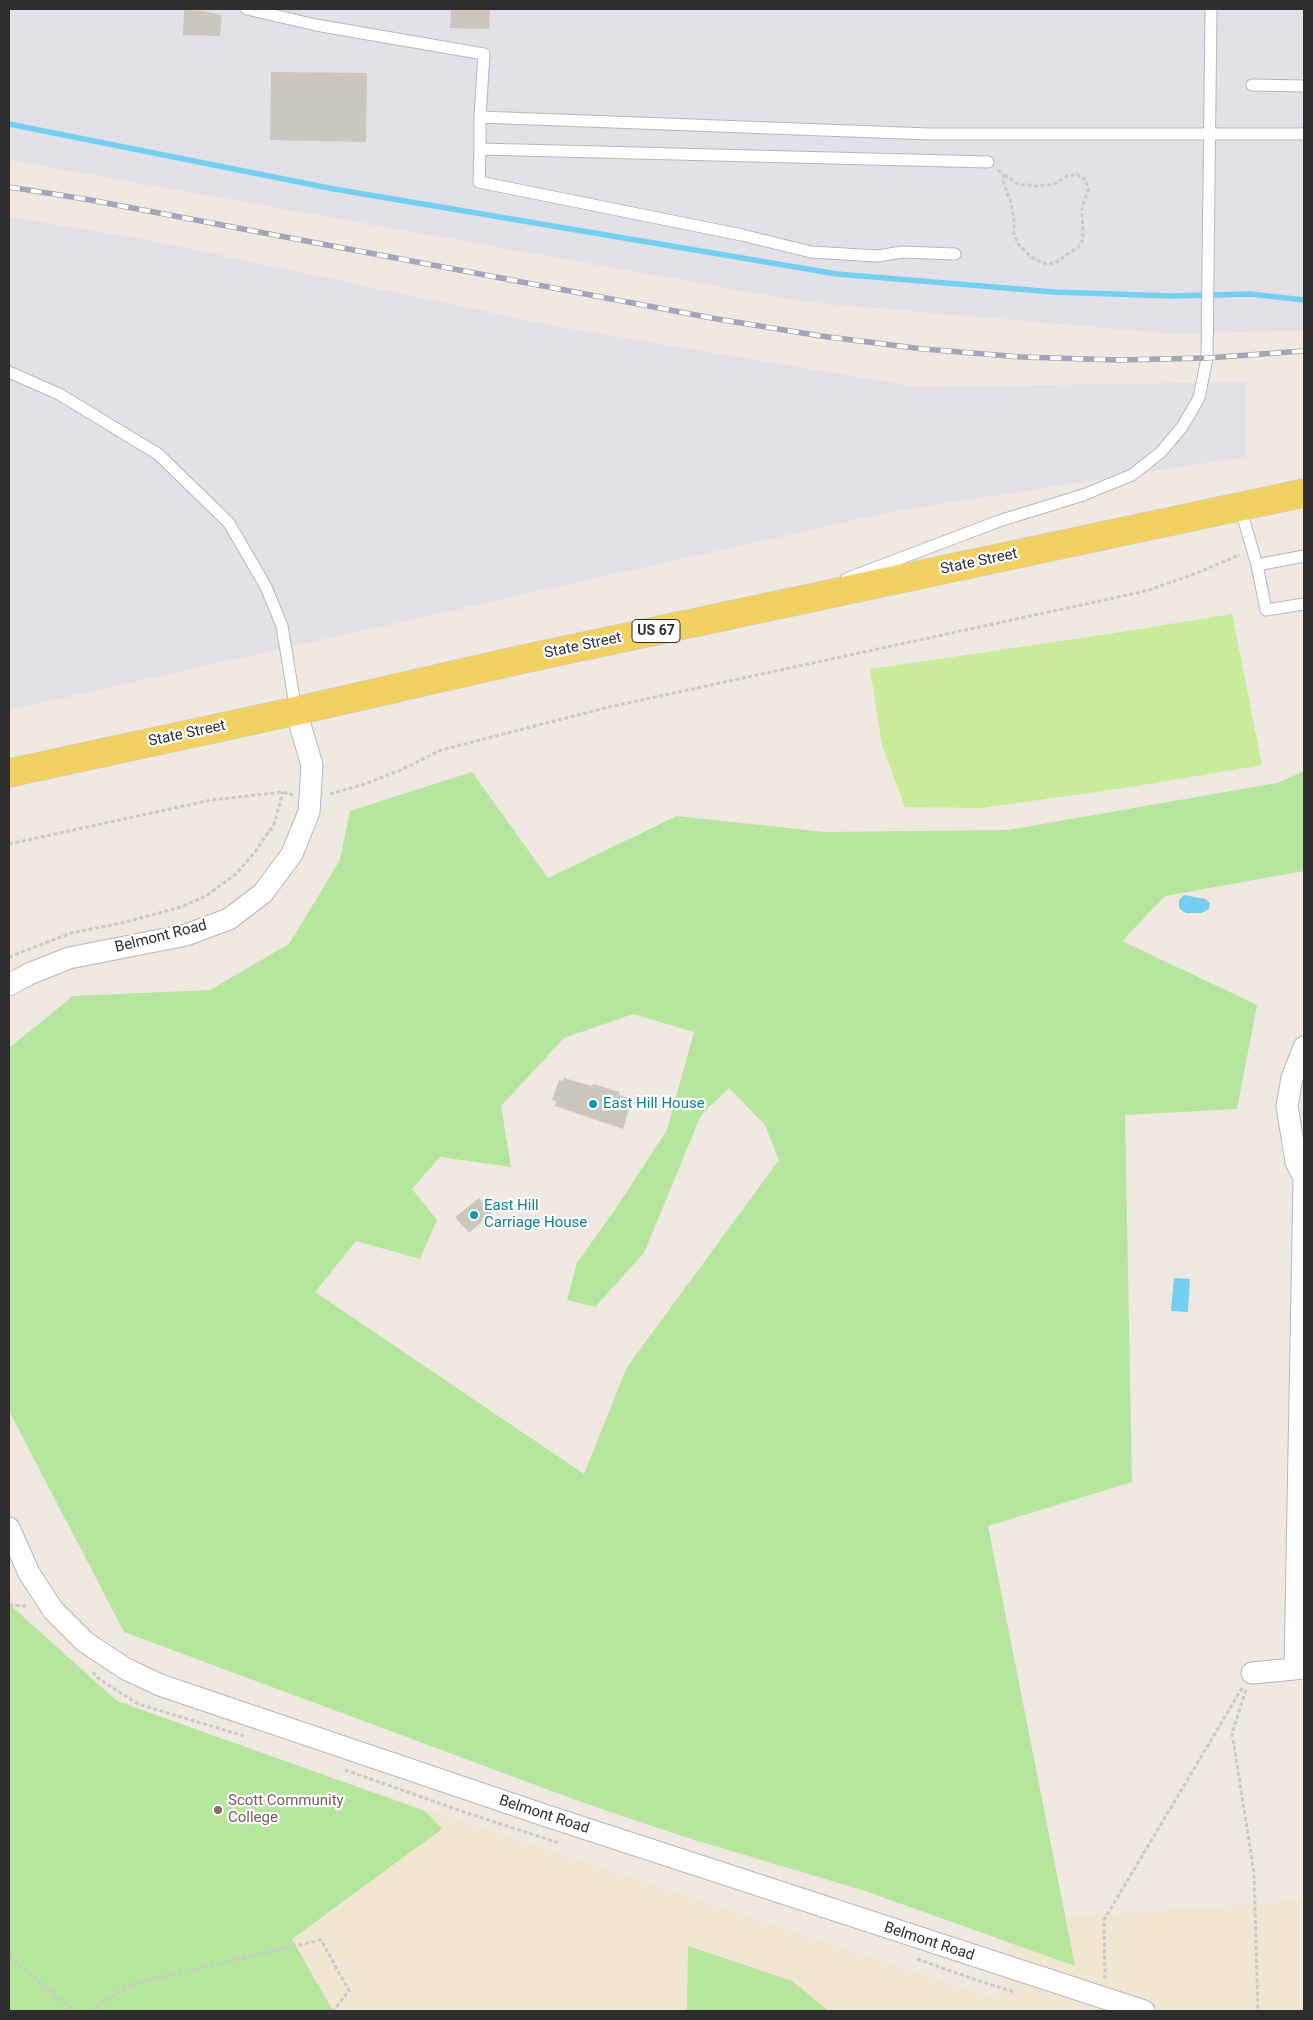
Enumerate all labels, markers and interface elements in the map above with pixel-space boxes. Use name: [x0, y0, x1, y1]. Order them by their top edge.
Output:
street label: State Street: [939, 545, 1019, 579]
road number: US 67: [632, 620, 680, 642]
street label: State Street: [543, 629, 623, 663]
street label: State Street: [147, 717, 227, 751]
street label: Belmont Road: [113, 917, 209, 957]
place label: East Hill House: [603, 1095, 705, 1113]
marker: East Hill House: [587, 1098, 599, 1110]
place label: East Hill Carriage House: [484, 1197, 587, 1232]
marker: East Hill Carriage House: [468, 1209, 480, 1221]
place label: Scott Community College: [228, 1792, 344, 1827]
street label: Belmont Road: [497, 1792, 591, 1838]
marker: Scott Community College: [212, 1804, 224, 1816]
street label: Belmont Road: [882, 1919, 976, 1965]

